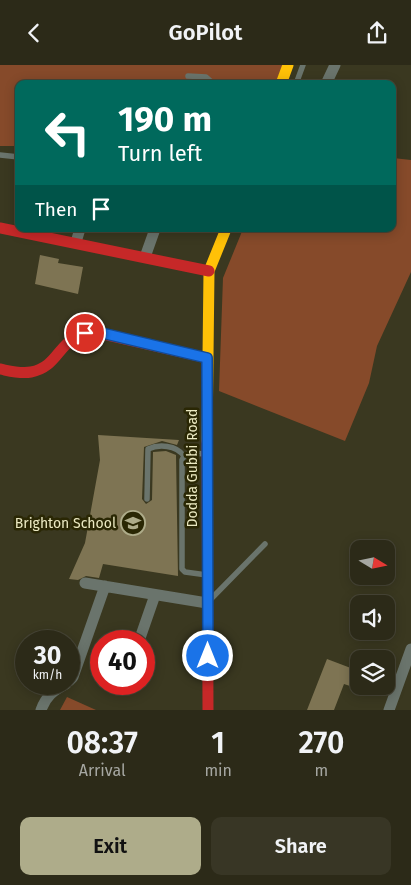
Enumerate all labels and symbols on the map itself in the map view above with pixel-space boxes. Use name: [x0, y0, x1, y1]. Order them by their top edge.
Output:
pin: [64, 312, 106, 354]
street label: Dodda Gubbi Road: [184, 409, 201, 527]
school or university icon: Brighton School: [120, 510, 146, 536]
place label: Brighton School: [15, 515, 116, 532]
north arrow: [350, 540, 395, 585]
position arrow: [181, 629, 233, 681]
speed limit sign: 40: [90, 630, 155, 695]

